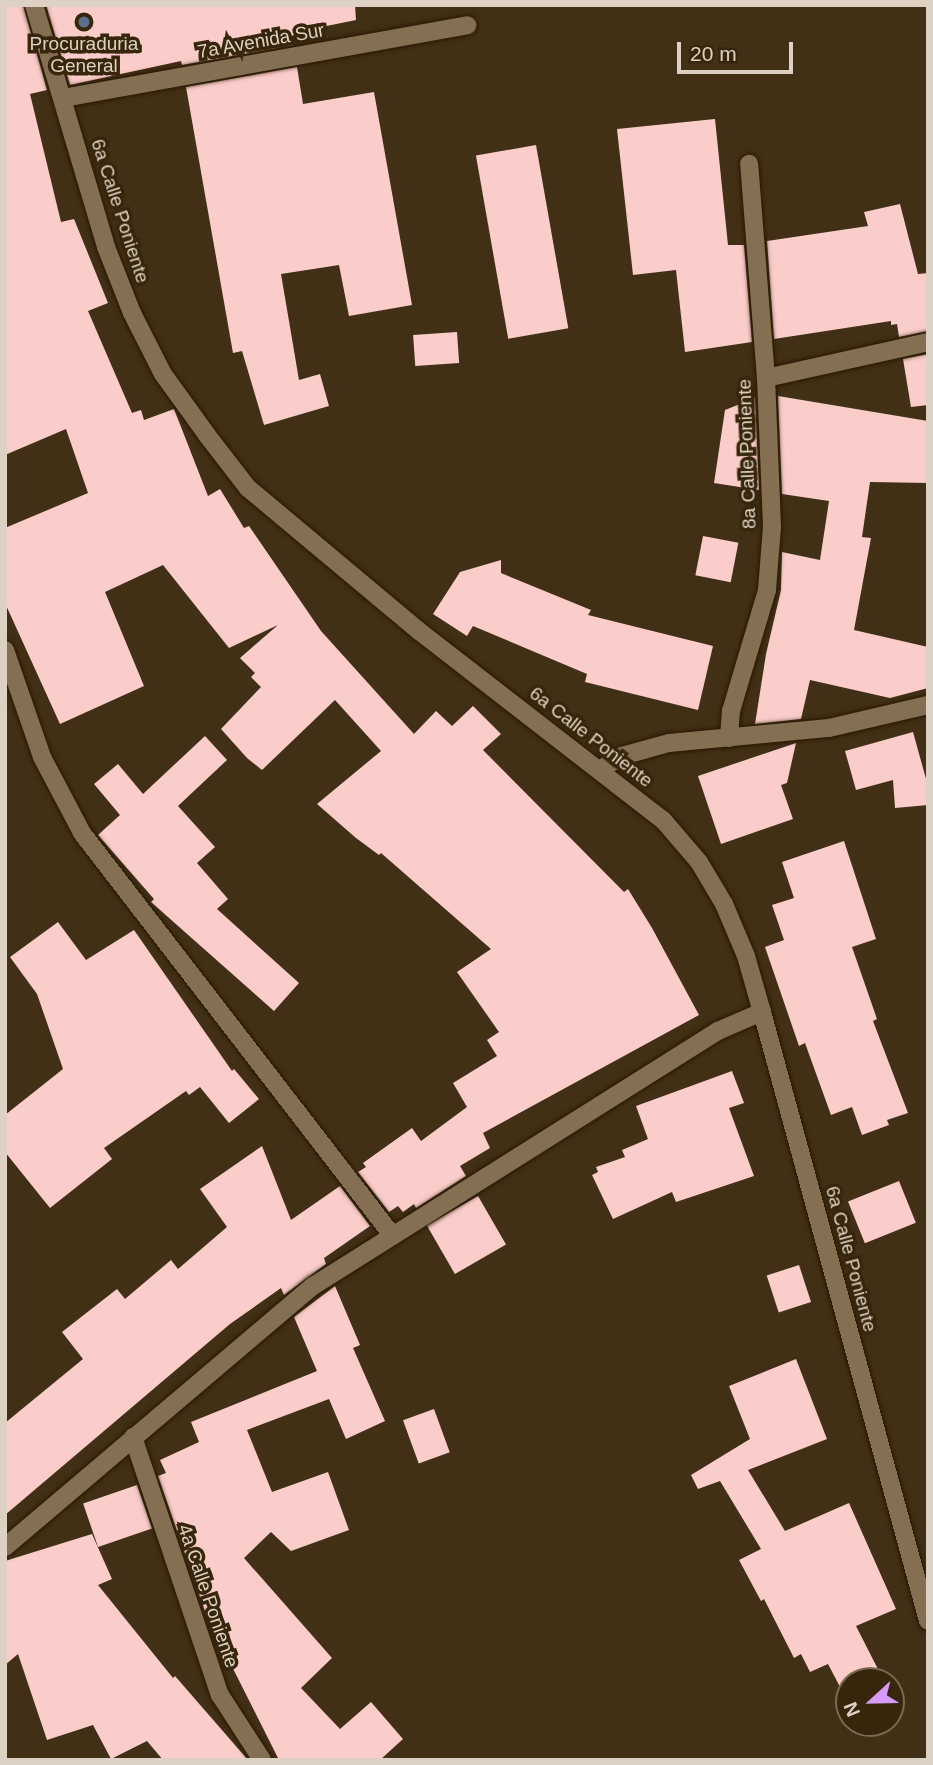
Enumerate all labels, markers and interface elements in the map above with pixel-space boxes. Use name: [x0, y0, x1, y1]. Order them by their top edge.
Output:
marker: Procuraduria General: [76, 14, 92, 30]
street label: 7a Avenida Sur: [195, 19, 327, 63]
scale bar: [681, 28, 796, 72]
place label: Procuraduria General: [30, 33, 138, 77]
text: 20 m: [690, 42, 737, 65]
street label: 6a Calle Poniente: [86, 136, 154, 286]
street label: 8a Calle Poniente: [733, 379, 761, 529]
street label: 6a Calle Poniente: [525, 682, 657, 792]
street label: 6a Calle Poniente: [821, 1184, 881, 1334]
street label: 4a Calle Poniente: [173, 1521, 243, 1671]
north arrow: [835, 1667, 905, 1737]
text: N: [840, 1699, 864, 1720]

